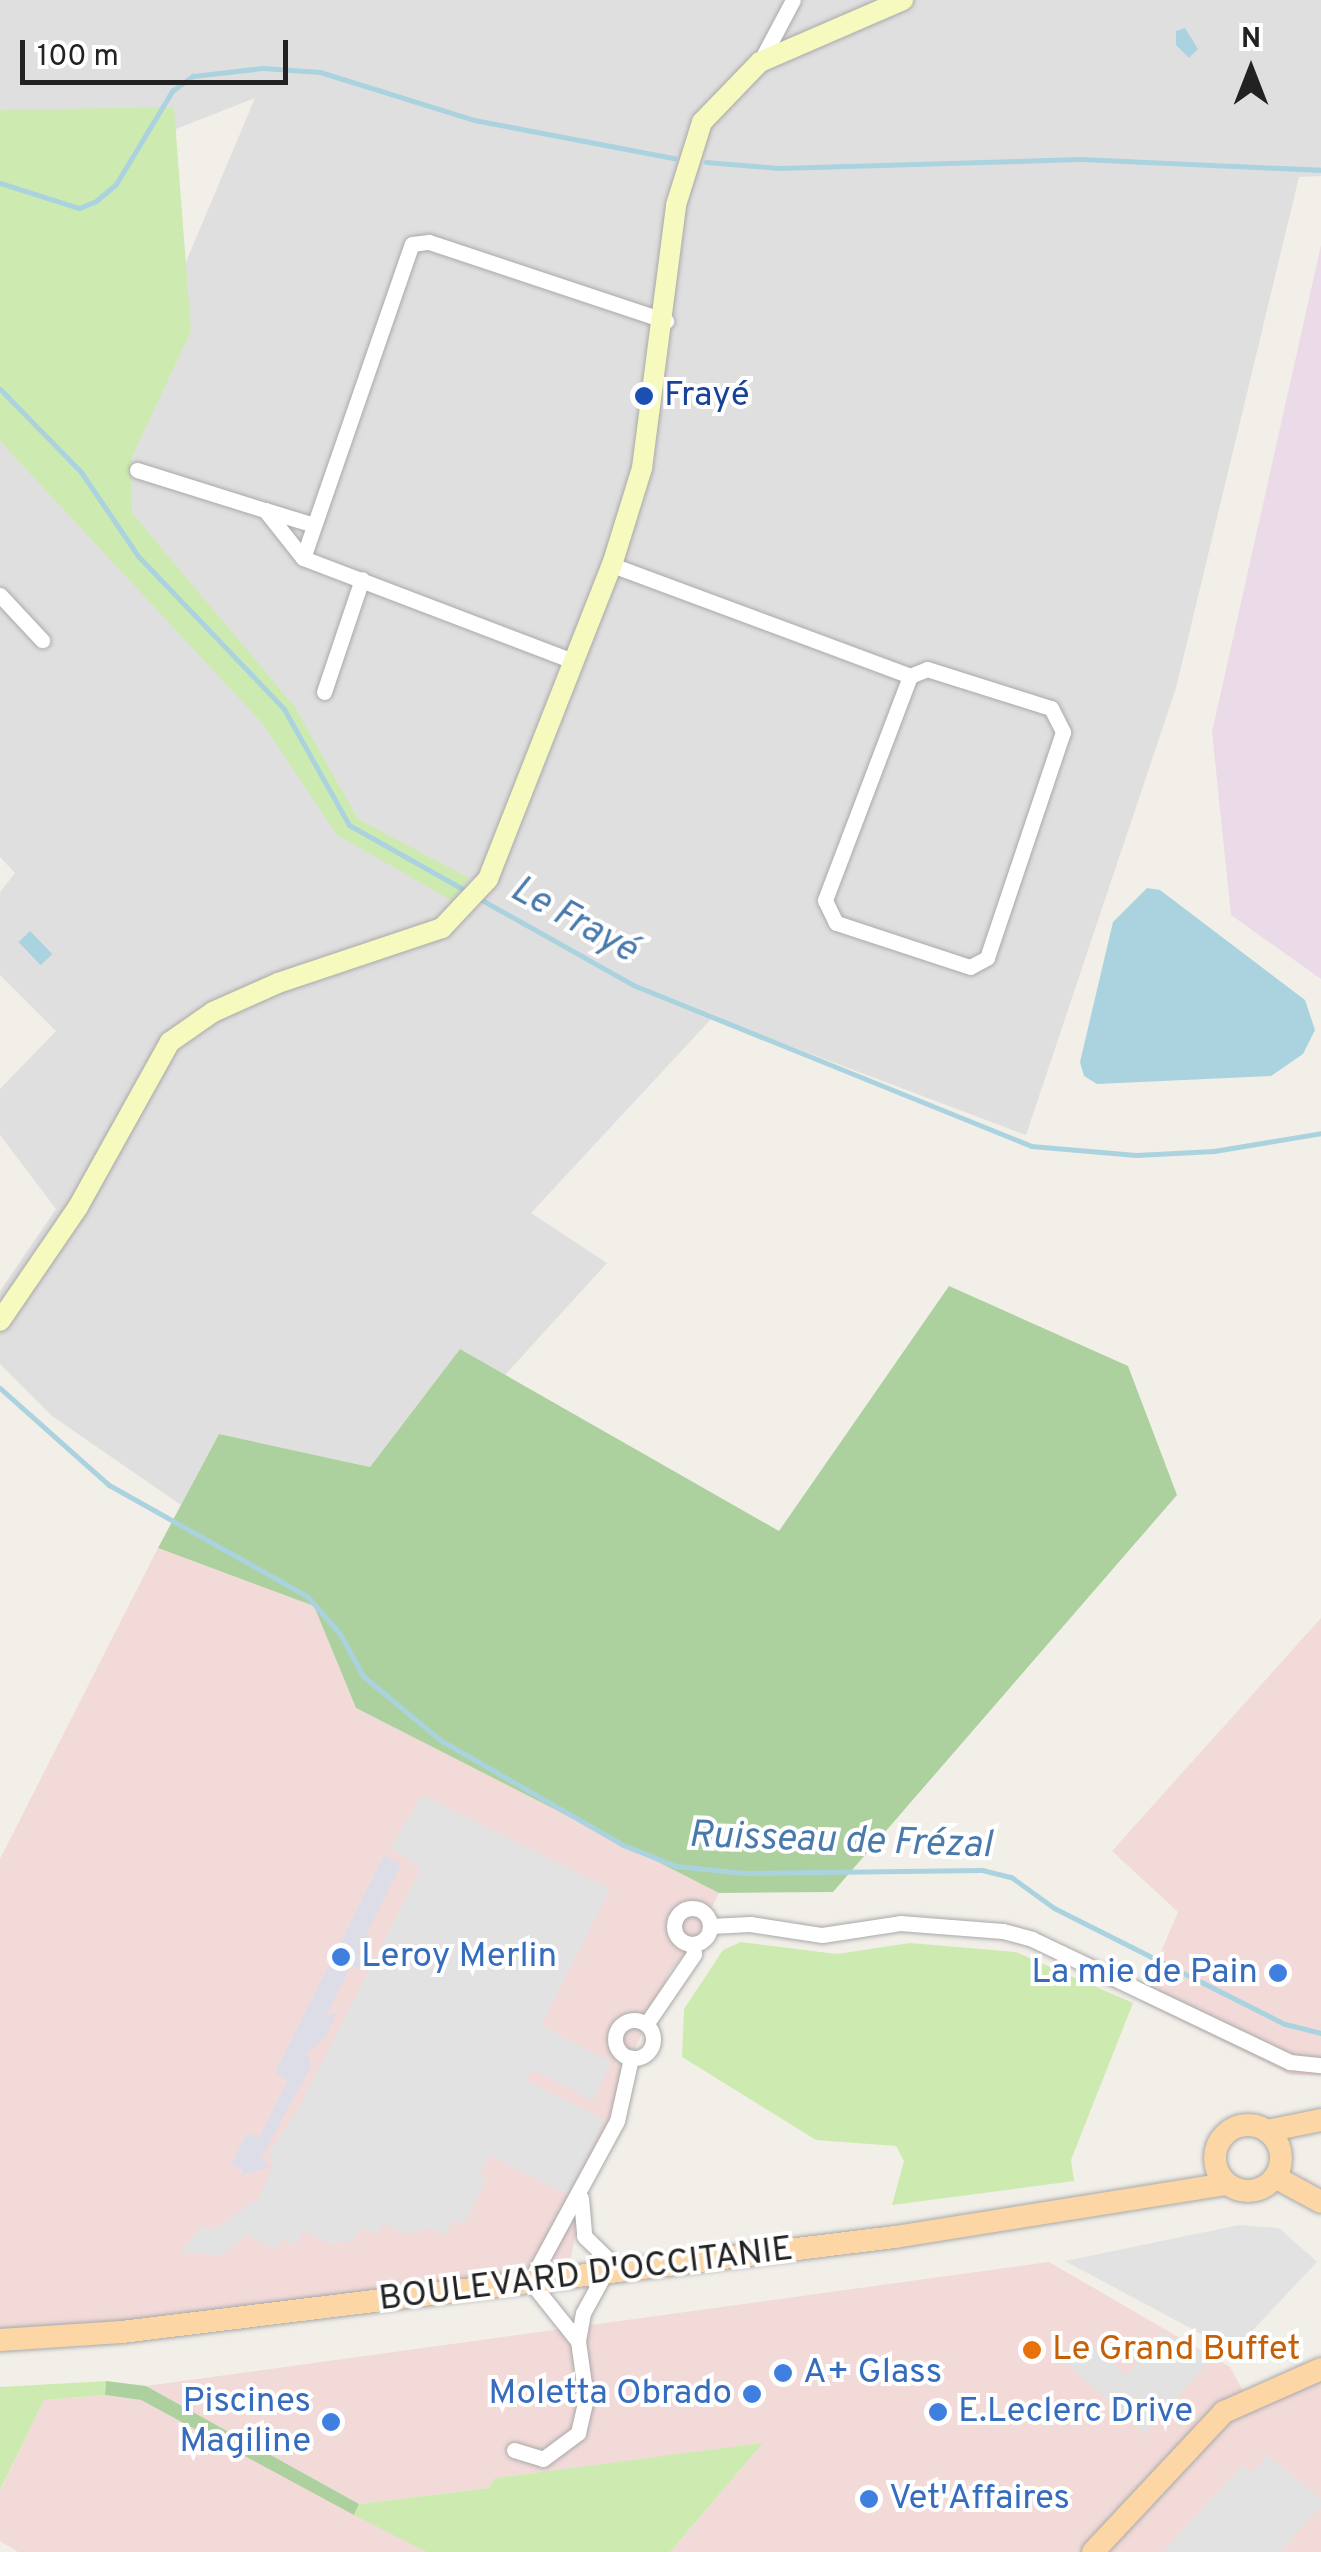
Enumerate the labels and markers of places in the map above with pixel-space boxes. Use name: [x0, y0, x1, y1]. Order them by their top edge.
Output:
place label: Frayé: [664, 375, 749, 417]
marker: Frayé: [633, 385, 655, 407]
place label: Leroy Merlin: [361, 1936, 557, 1978]
marker: Leroy Merlin: [330, 1946, 352, 1968]
place label: La mie de Pain: [1031, 1952, 1258, 1994]
marker: La mie de Pain: [1267, 1962, 1289, 1984]
place label: Le Grand Buffet: [1052, 2329, 1301, 2371]
marker: Le Grand Buffet: [1021, 2339, 1043, 2361]
place label: A+ Glass: [803, 2352, 942, 2394]
marker: A+ Glass: [772, 2362, 794, 2384]
place label: Moletta Obrado: [488, 2373, 732, 2415]
place label: Piscines Magiline: [179, 2381, 311, 2463]
marker: Moletta Obrado: [741, 2383, 763, 2405]
place label: E.Leclerc Drive: [958, 2391, 1193, 2433]
marker: E.Leclerc Drive: [927, 2401, 949, 2423]
marker: Piscines Magiline: [320, 2411, 342, 2433]
place label: Vet'Affaires: [889, 2478, 1070, 2520]
marker: Vet'Affaires: [858, 2488, 880, 2510]

